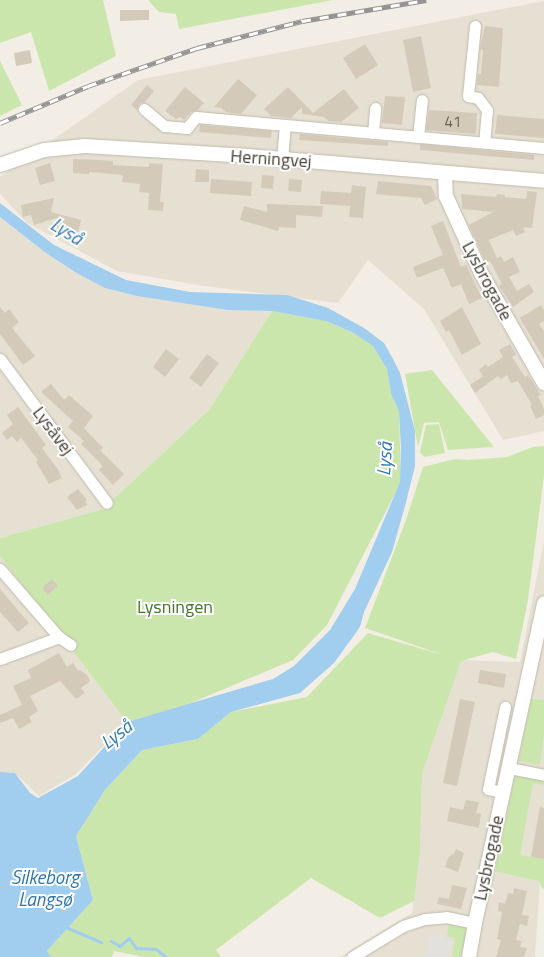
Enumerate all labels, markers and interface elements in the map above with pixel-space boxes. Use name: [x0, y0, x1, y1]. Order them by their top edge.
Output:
house number: 41: [445, 113, 461, 131]
street label: Herningvej: [230, 145, 312, 173]
water label: Lyså: [47, 212, 87, 250]
street label: Lysbrogade: [457, 238, 517, 324]
street label: Lysåvej: [28, 402, 78, 460]
water label: Lyså: [371, 442, 397, 476]
park label: Lysningen: [137, 596, 213, 618]
water label: Lyså: [96, 715, 136, 753]
street label: Lysbrogade: [469, 813, 509, 903]
water label: Silkeborg Langsø: [11, 866, 79, 910]

